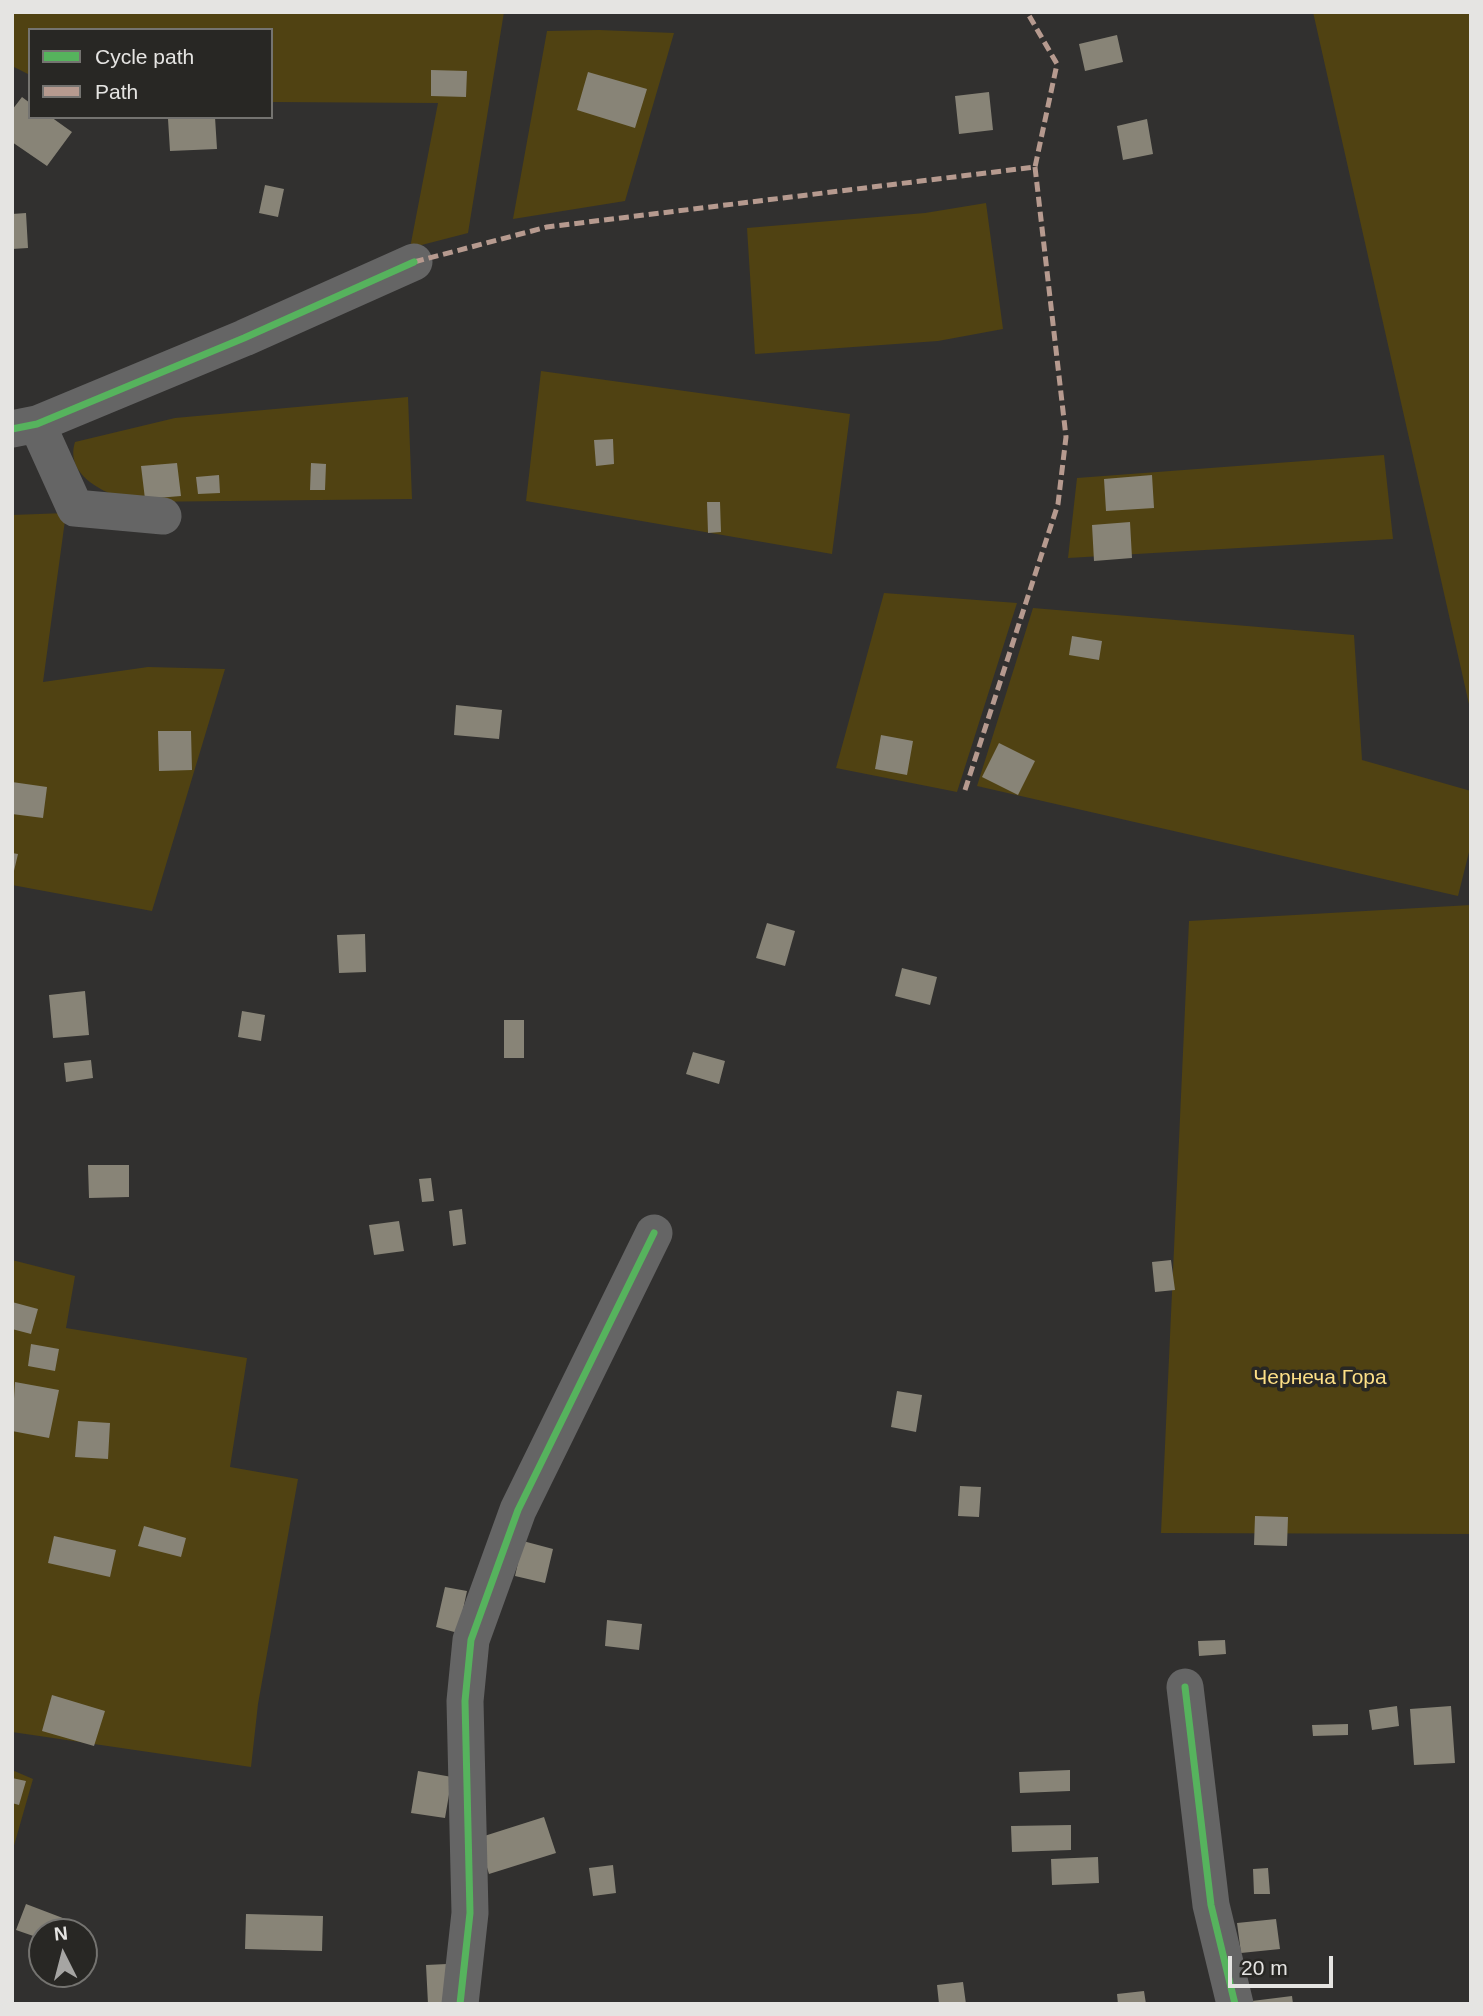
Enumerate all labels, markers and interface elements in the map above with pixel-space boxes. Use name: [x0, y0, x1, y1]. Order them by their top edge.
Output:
legend: [28, 28, 273, 119]
text: Cycle path: [95, 45, 194, 68]
text: Path: [95, 80, 138, 103]
park label: Чернеча Гора: [1253, 1365, 1387, 1391]
north arrow: [28, 1918, 98, 1988]
text: N: [53, 1922, 69, 1945]
scale bar: [1231, 1942, 1336, 1986]
text: 20 m: [1241, 1956, 1288, 1979]

